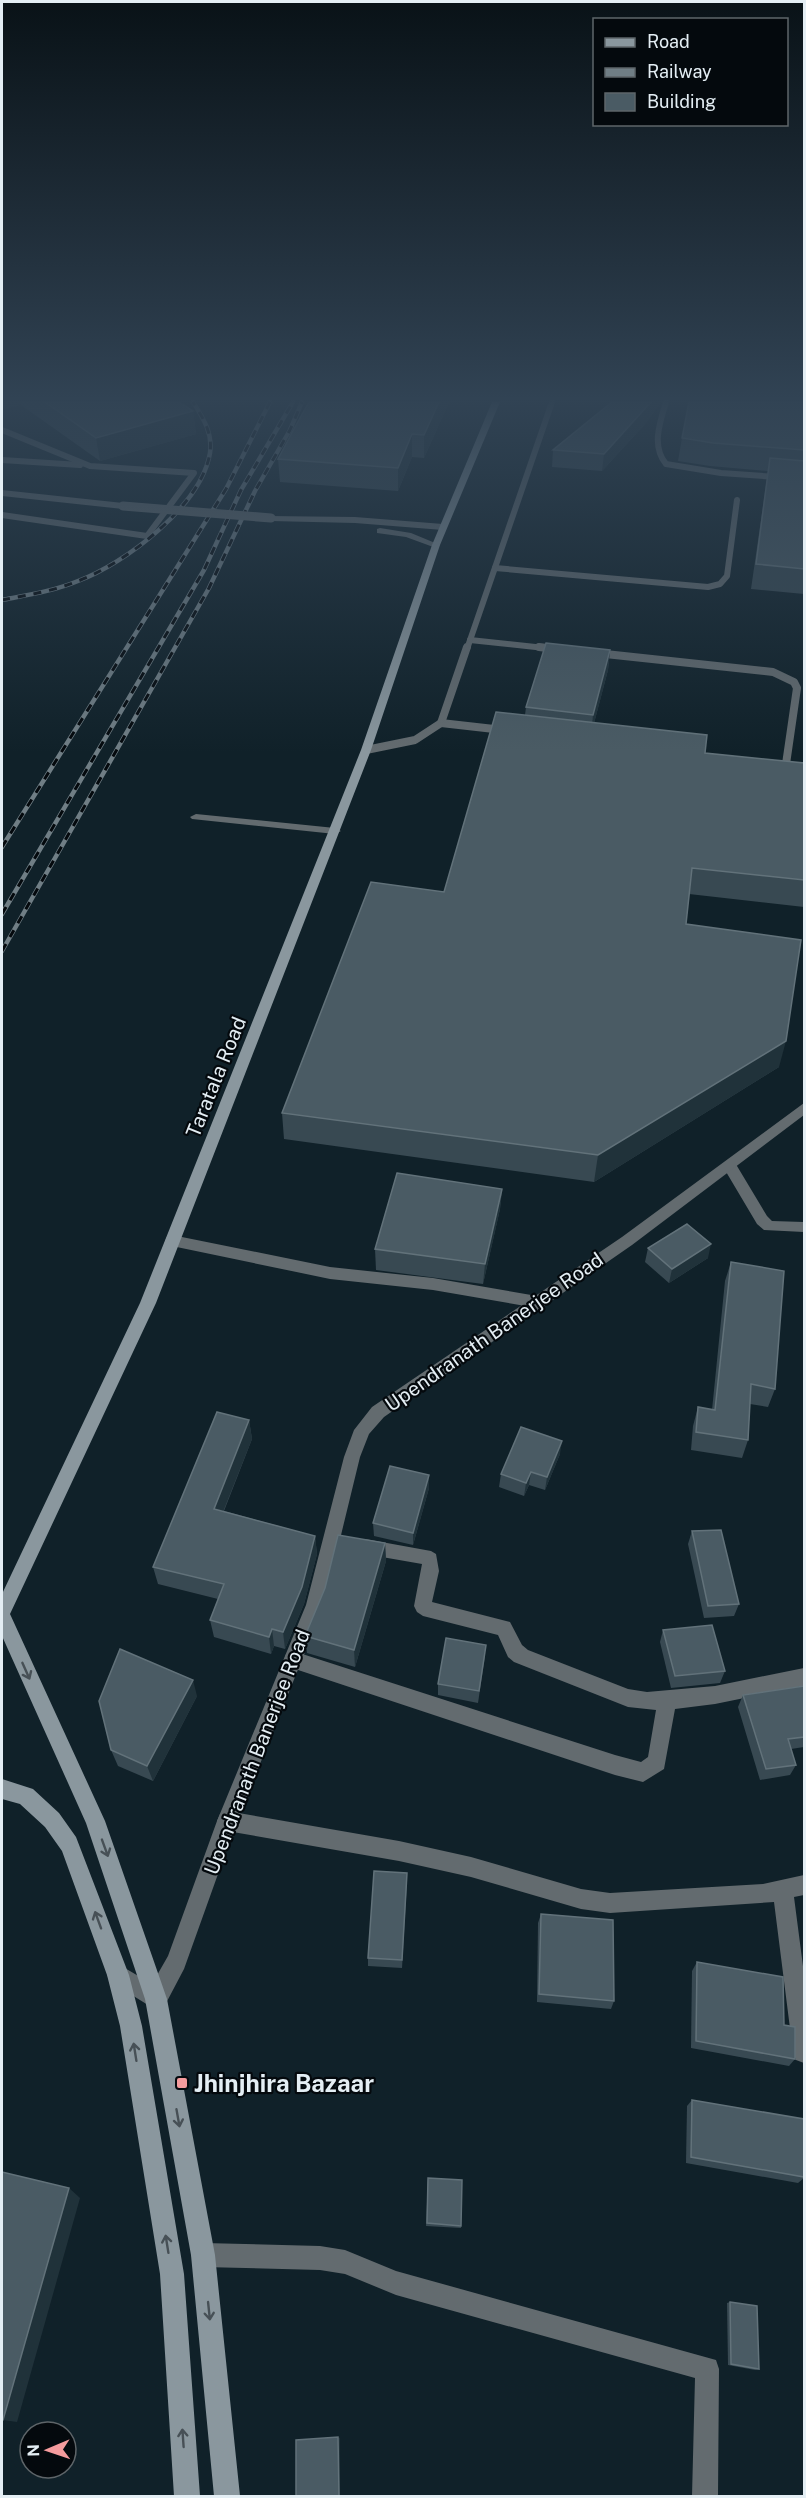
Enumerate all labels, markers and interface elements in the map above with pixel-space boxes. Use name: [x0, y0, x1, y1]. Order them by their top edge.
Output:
legend: [593, 18, 788, 126]
text: Road: [647, 31, 690, 52]
text: Railway: [647, 61, 712, 82]
text: Building: [647, 91, 716, 112]
street label: Taratala Road: [181, 1013, 251, 1141]
street label: Upendranath Banerjee Road: [380, 1247, 608, 1417]
street label: Upendranath Banerjee Road: [199, 1626, 315, 1878]
one-way arrow: [20, 1661, 32, 1679]
one-way arrow: [101, 1839, 112, 1857]
one-way arrow: [92, 1911, 103, 1930]
one-way arrow: [129, 2042, 140, 2062]
place label: Jhinjhira Bazaar: [194, 2069, 374, 2097]
marker: Jhinjhira Bazaar: [175, 2076, 189, 2090]
one-way arrow: [173, 2108, 184, 2128]
one-way arrow: [161, 2235, 172, 2254]
one-way arrow: [204, 2300, 215, 2320]
north arrow: [18, 2420, 78, 2480]
one-way arrow: [178, 2429, 189, 2449]
text: N: [24, 2444, 43, 2457]

